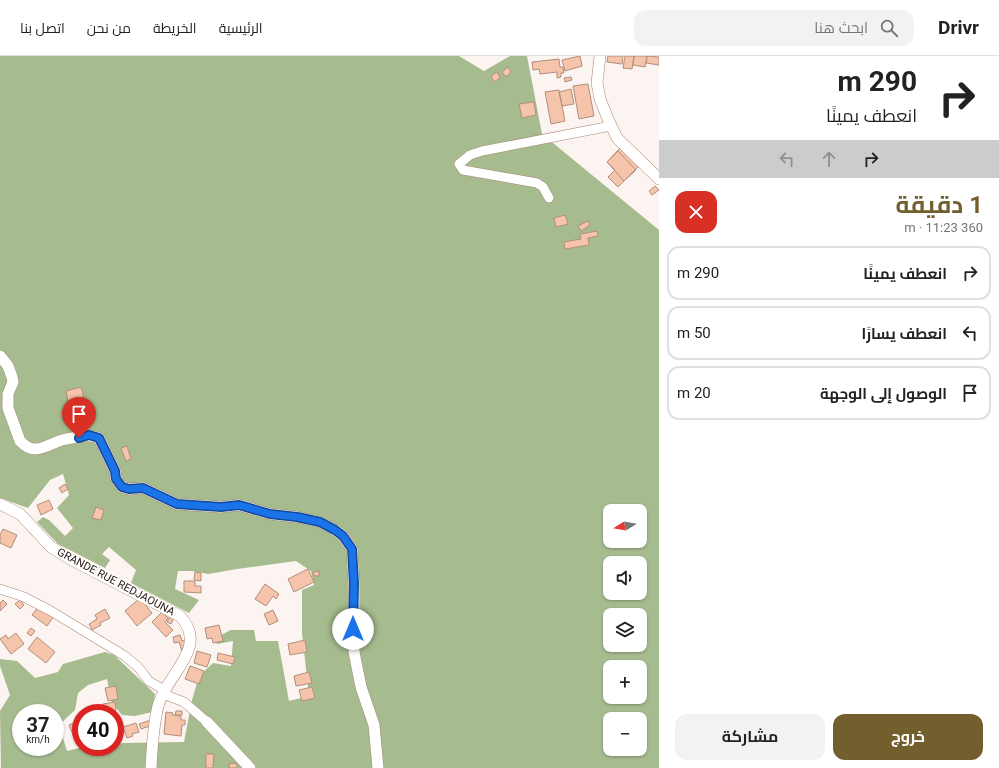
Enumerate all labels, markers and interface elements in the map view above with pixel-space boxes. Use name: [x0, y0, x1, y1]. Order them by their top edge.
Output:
search box: [634, 10, 914, 46]
text: Drivr: [938, 16, 979, 39]
icon: search: [878, 17, 900, 39]
text: ابحث هنا: [814, 19, 868, 37]
text: اتصل بنا: [20, 20, 65, 36]
text: من نحن: [87, 20, 131, 36]
text: الخريطة: [153, 20, 197, 36]
text: الرئيسية: [219, 20, 263, 36]
text: 290 m: [838, 65, 917, 98]
icon: right: [931, 72, 983, 124]
text: انعطف يمينًا: [826, 105, 917, 126]
icon: left: [776, 148, 798, 170]
icon: ahead: [818, 148, 840, 170]
icon: right: [860, 148, 882, 170]
button: close: [675, 191, 717, 233]
text: 1 دقيقة: [895, 191, 983, 219]
text: 360 m · 11:23: [904, 220, 983, 235]
icon: right: [959, 262, 981, 284]
text: 290 m: [677, 264, 719, 282]
text: انعطف يمينًا: [863, 265, 947, 283]
icon: left: [959, 322, 981, 344]
text: 50 m: [677, 324, 711, 342]
text: انعطف يسارًا: [861, 325, 947, 343]
icon: arrive: [959, 382, 981, 404]
text: 20 m: [677, 384, 711, 402]
text: الوصول إلى الوجهة: [820, 385, 947, 403]
pin: [62, 397, 96, 438]
icon: arrive: [68, 403, 90, 425]
north arrow: [603, 504, 647, 548]
map controls: [603, 504, 647, 756]
street label: GRANDE RUE REDJAOUNA: [55, 545, 178, 619]
button: sound: [603, 556, 647, 600]
position arrow: [332, 608, 374, 650]
button: layers: [603, 608, 647, 652]
button: +: [603, 660, 647, 704]
speed limit sign: 40: [72, 704, 124, 756]
button: −: [603, 712, 647, 756]
text: 37: [27, 713, 49, 737]
button: مشاركة: [675, 714, 825, 760]
button: خروج: [833, 714, 983, 760]
text: km/h: [26, 734, 50, 745]

